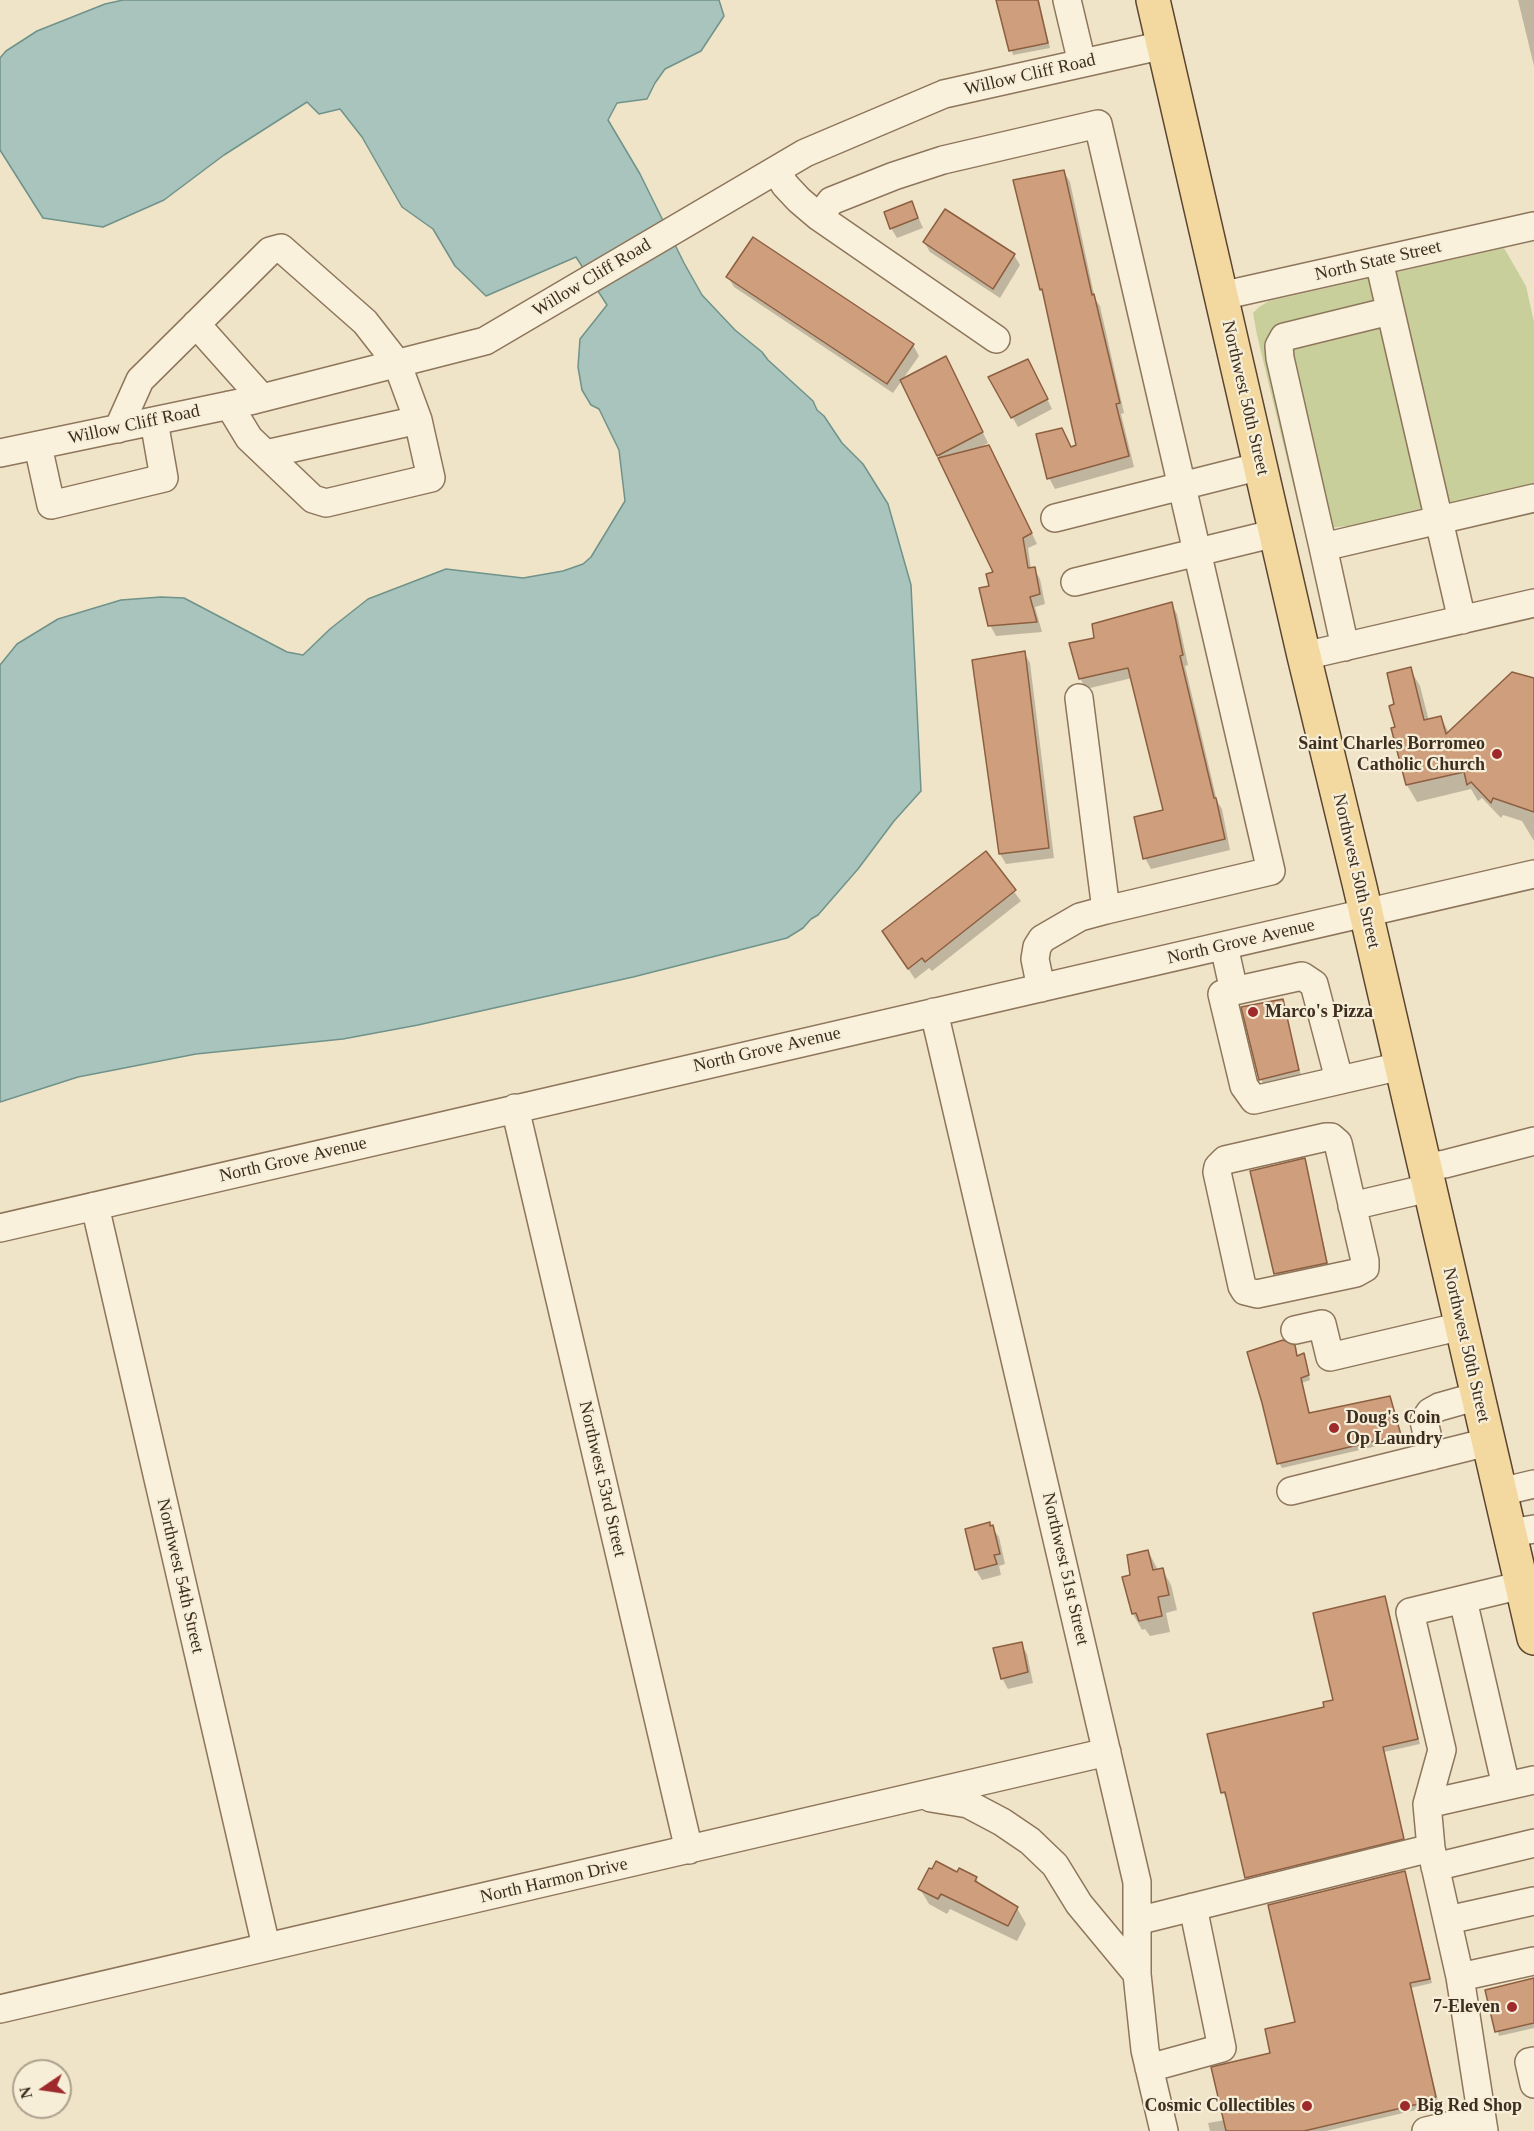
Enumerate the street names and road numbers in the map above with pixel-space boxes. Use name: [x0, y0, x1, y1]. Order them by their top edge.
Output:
street label: Willow Cliff Road: [962, 49, 1098, 101]
street label: Willow Cliff Road: [529, 234, 655, 322]
street label: North State Street: [1313, 236, 1443, 286]
street label: Northwest 50th Street: [1217, 319, 1273, 477]
street label: Willow Cliff Road: [66, 401, 202, 449]
street label: Northwest 50th Street: [1328, 792, 1384, 950]
street label: North Grove Avenue: [1165, 915, 1317, 969]
street label: North Grove Avenue: [691, 1023, 843, 1077]
street label: North Grove Avenue: [217, 1133, 369, 1187]
street label: Northwest 50th Street: [1438, 1266, 1494, 1424]
street label: Northwest 53rd Street: [574, 1399, 630, 1559]
street label: Northwest 51st Street: [1037, 1491, 1093, 1647]
street label: Northwest 54th Street: [152, 1497, 208, 1655]
street label: North Harmon Drive: [478, 1853, 630, 1909]

